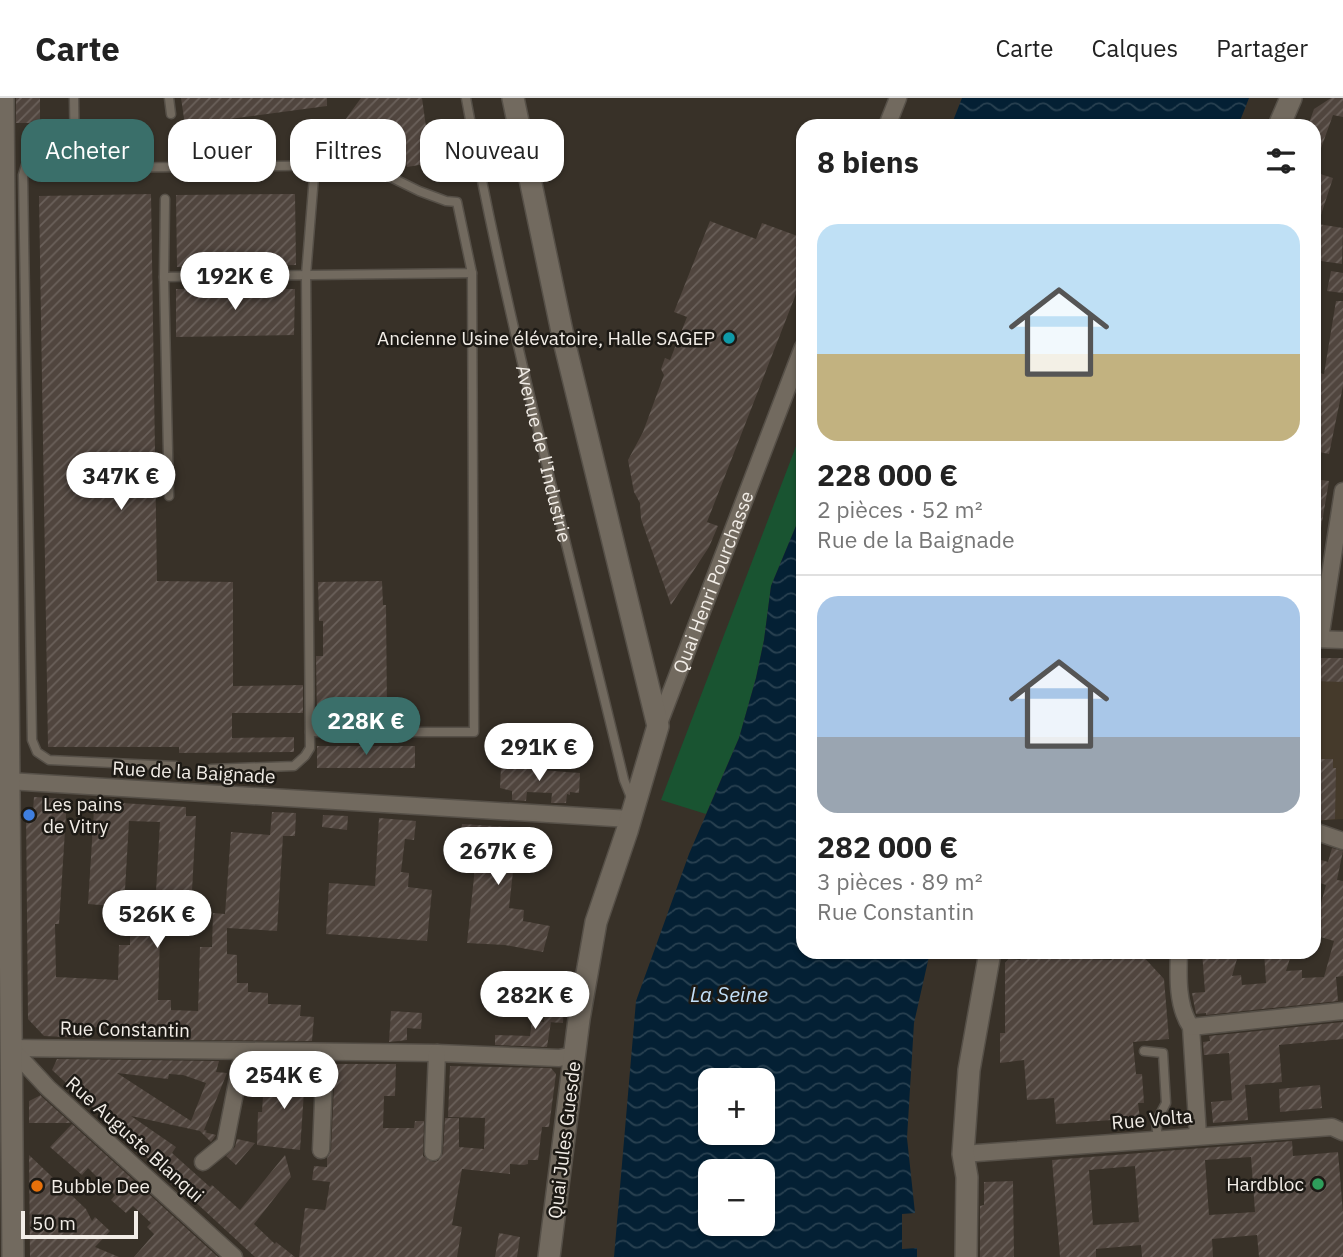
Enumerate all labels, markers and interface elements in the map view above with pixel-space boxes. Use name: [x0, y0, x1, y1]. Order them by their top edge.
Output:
text: Carte: [35, 27, 120, 70]
text: Carte: [995, 32, 1054, 64]
text: Calques: [1092, 32, 1178, 64]
text: Partager: [1216, 32, 1308, 64]
chip: Acheter: [21, 119, 154, 182]
chip: Louer: [168, 119, 276, 182]
chip: Filtres: [290, 119, 406, 182]
chip: Nouveau: [420, 119, 564, 182]
text: 8 biens: [817, 142, 919, 181]
icon: filters: [1262, 142, 1300, 180]
pin: 192K €: [178, 252, 292, 312]
text: 192K €: [196, 260, 274, 290]
icon: home: [996, 269, 1122, 395]
place label: Ancienne Usine élévatoire, Halle SAGEP: [377, 326, 715, 350]
marker: Ancienne Usine élévatoire, Halle SAGEP: [721, 330, 737, 346]
street label: Avenue de l'Industrie: [511, 362, 577, 545]
pin: 347K €: [64, 452, 178, 512]
text: 228 000 €: [817, 455, 958, 494]
text: 347K €: [82, 460, 160, 490]
street label: Quai Henri Pourchasse: [667, 488, 759, 677]
text: 2 pièces · 52 m²: [817, 494, 983, 524]
text: Rue de la Baignade: [817, 524, 1015, 554]
icon: home: [996, 641, 1122, 767]
pin: 228K €: [309, 698, 423, 757]
text: 228K €: [327, 705, 405, 735]
pin: 291K €: [482, 724, 596, 783]
text: 291K €: [500, 731, 578, 761]
street label: Rue de la Baignade: [112, 756, 276, 788]
place label: Les pains de Vitry: [43, 792, 122, 838]
marker: Les pains de Vitry: [21, 807, 37, 823]
text: 282 000 €: [817, 827, 958, 866]
pin: 267K €: [441, 828, 555, 887]
text: 267K €: [459, 835, 537, 865]
text: 3 pièces · 89 m²: [817, 866, 983, 896]
pin: 526K €: [100, 890, 214, 950]
text: Rue Constantin: [817, 896, 974, 926]
text: 526K €: [118, 898, 196, 928]
pin: 282K €: [478, 972, 592, 1031]
text: 282K €: [496, 979, 574, 1009]
water label: La Seine: [690, 980, 768, 1008]
street label: Rue Constantin: [60, 1016, 190, 1042]
pin: 254K €: [227, 1052, 341, 1111]
text: 254K €: [245, 1059, 323, 1089]
street label: Quai Jules Guesde: [542, 1060, 586, 1220]
map controls: [698, 1068, 775, 1236]
button: +: [698, 1068, 775, 1145]
street label: Rue Auguste Blanqui: [61, 1071, 209, 1207]
street label: Rue Volta: [1110, 1103, 1194, 1135]
button: −: [698, 1159, 775, 1236]
place label: Hardbloc: [1226, 1172, 1304, 1196]
place label: Bubble Dee: [51, 1174, 150, 1198]
marker: Hardbloc: [1310, 1176, 1326, 1192]
marker: Bubble Dee: [29, 1178, 45, 1194]
scale bar: [21, 1208, 138, 1240]
text: 50 m: [32, 1211, 76, 1235]

